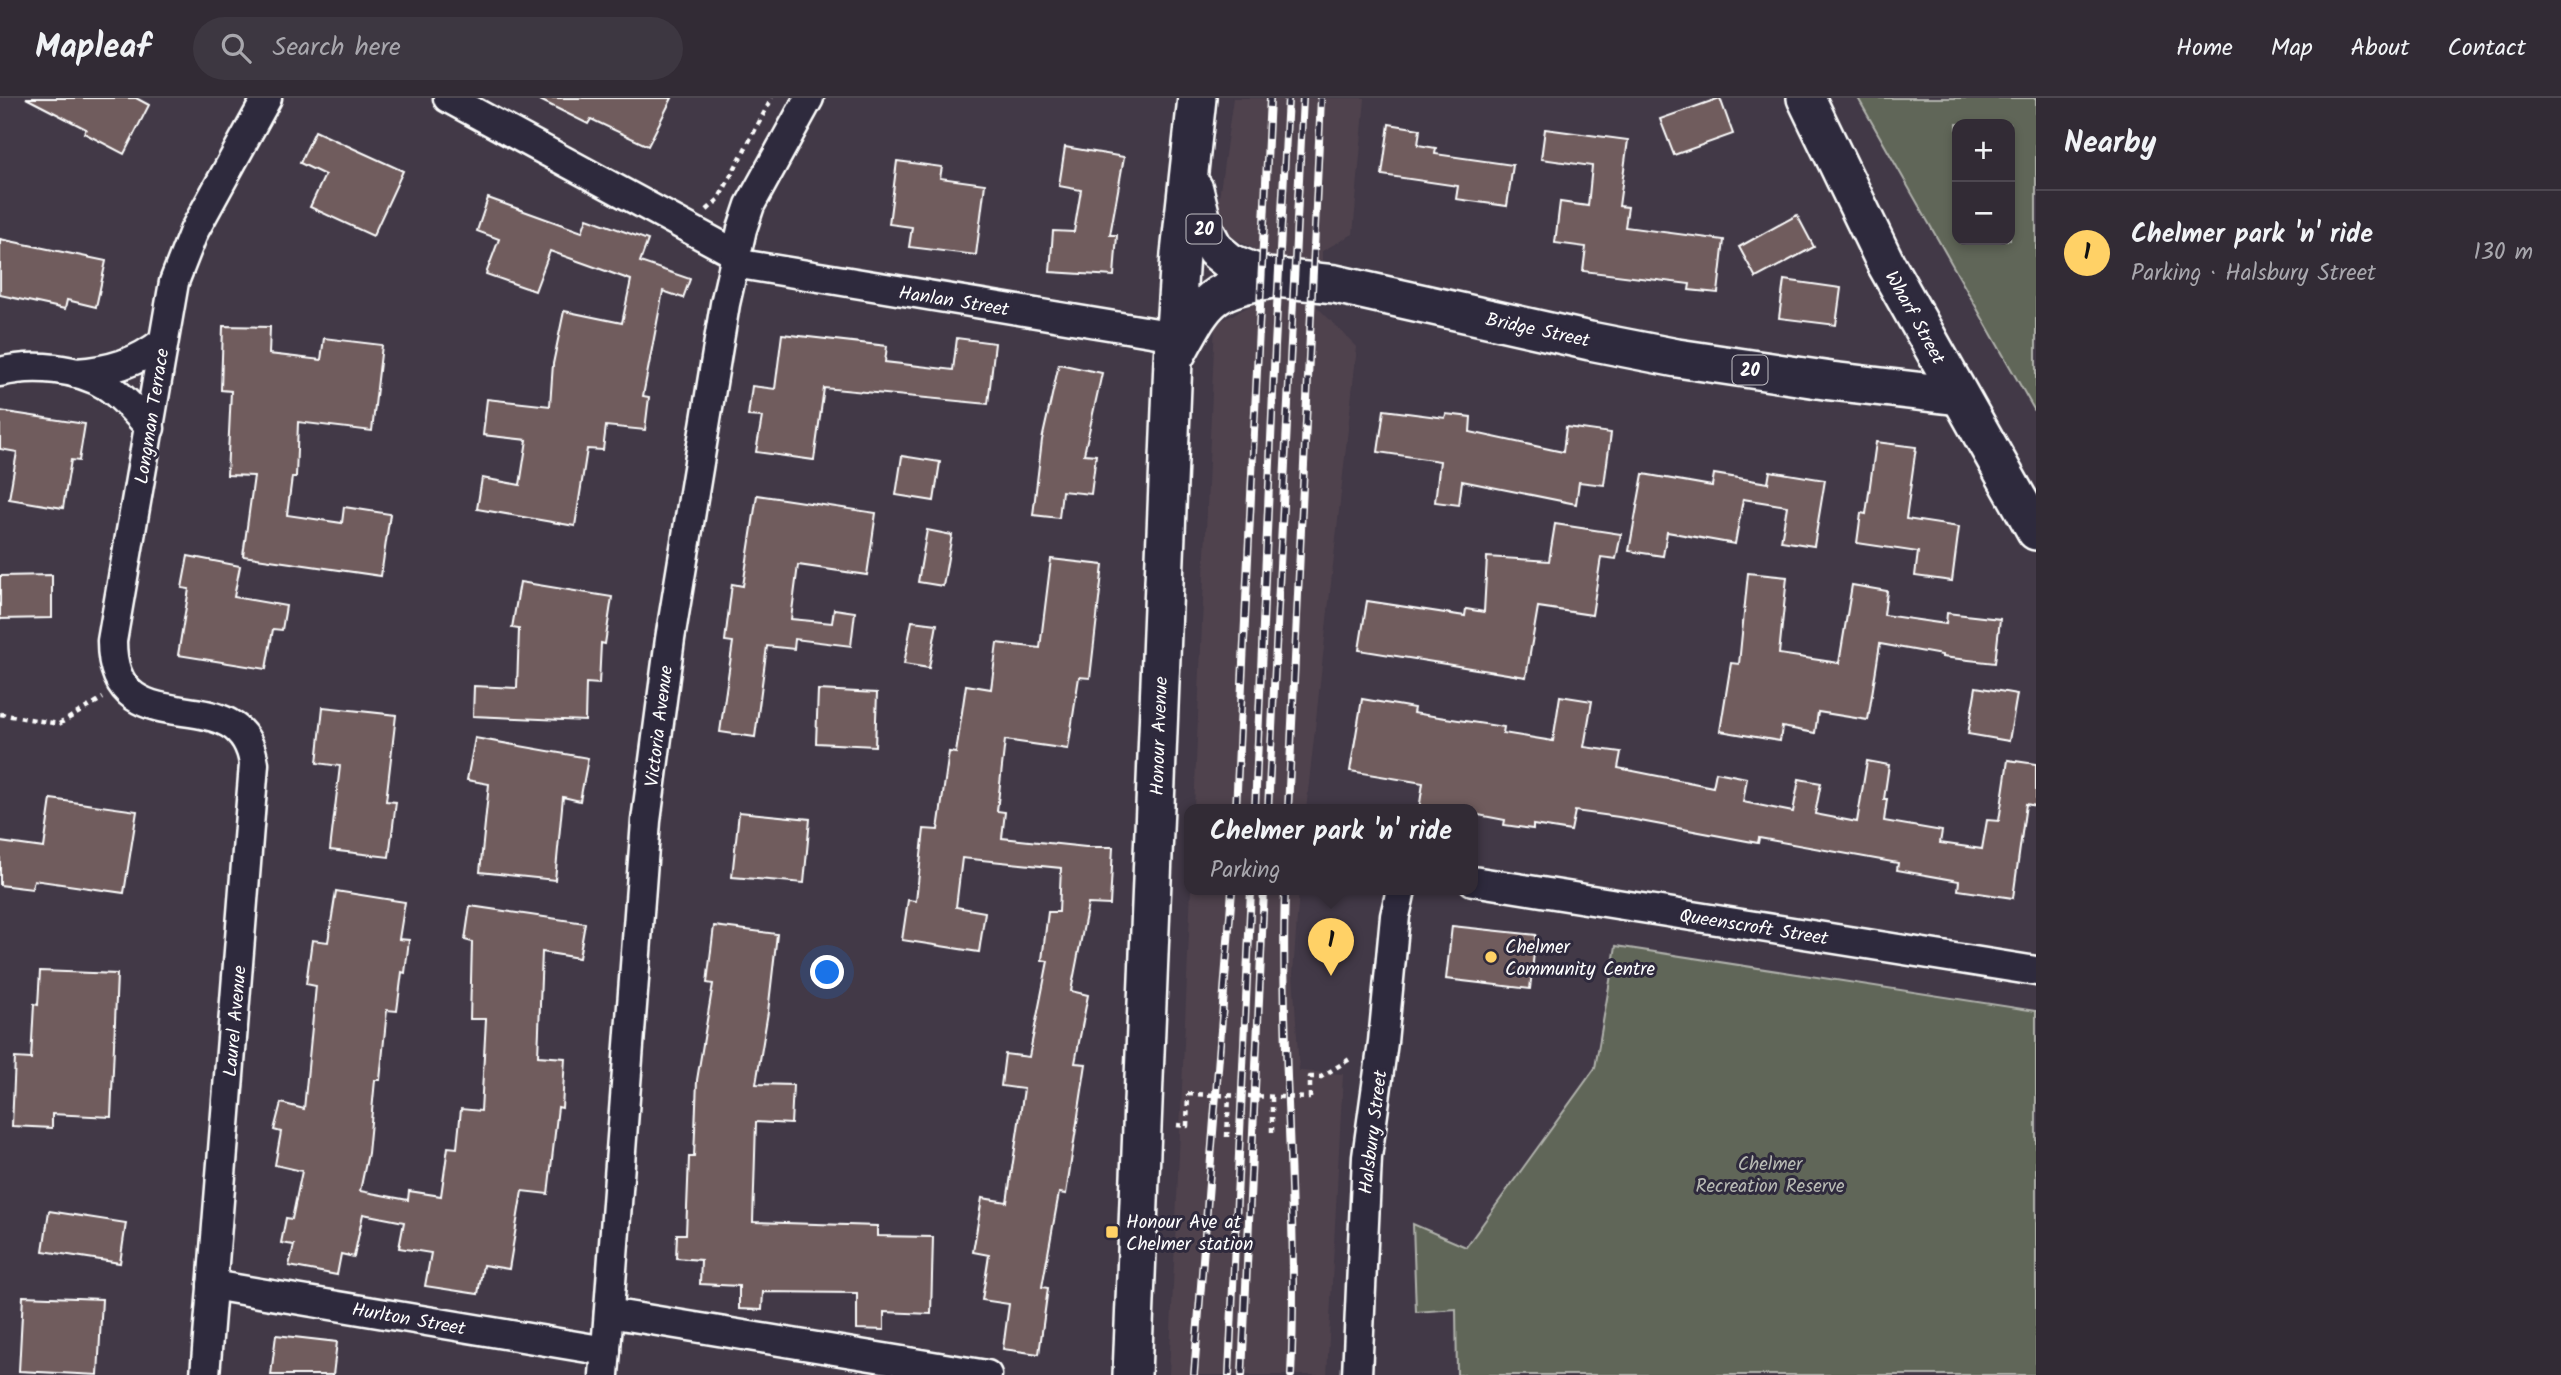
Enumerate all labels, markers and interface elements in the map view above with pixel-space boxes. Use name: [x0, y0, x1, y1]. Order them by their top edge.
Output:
search box: [193, 17, 683, 80]
text: Mapleaf: [35, 22, 151, 75]
text: Search here: [273, 27, 401, 69]
icon: search: [217, 29, 255, 67]
text: Home: [2176, 29, 2233, 68]
text: Map: [2271, 29, 2313, 68]
text: About: [2351, 29, 2409, 68]
text: Contact: [2447, 29, 2526, 68]
map controls: [1952, 119, 2015, 245]
button: +: [1952, 119, 2015, 182]
text: Nearby: [2064, 120, 2156, 168]
button: −: [1952, 182, 2015, 245]
road number: 20: [1186, 214, 1222, 244]
text: Chelmer park 'n' ride: [2131, 214, 2373, 256]
text: 1: [2084, 235, 2090, 271]
text: 130 m: [2474, 235, 2533, 271]
text: Parking · Halsbury Street: [2131, 256, 2376, 292]
street label: Wharf Street: [1876, 266, 1953, 371]
street label: Hanlan Street: [896, 278, 1012, 326]
street label: Bridge Street: [1483, 305, 1593, 357]
street label: Longman Terrace: [127, 346, 179, 486]
road number: 20: [1732, 356, 1768, 384]
street label: Victoria Avenue: [638, 663, 682, 789]
street label: Honour Avenue: [1143, 676, 1177, 796]
popup: [1184, 804, 1478, 895]
text: Chelmer park 'n' ride: [1210, 811, 1452, 853]
text: Parking: [1210, 853, 1280, 889]
street label: Queenscroft Street: [1677, 901, 1831, 955]
pin: 1: [1308, 918, 1354, 976]
place label: Chelmer Community Centre: [1505, 933, 1656, 985]
marker: Chelmer Community Centre: [1483, 949, 1499, 965]
your location: [810, 955, 844, 989]
street label: Laurel Avenue: [216, 964, 256, 1078]
street label: Halsbury Street: [1352, 1068, 1397, 1196]
park label: Chelmer Recreation Reserve: [1695, 1150, 1845, 1202]
place label: Honour Ave at Chelmer station: [1126, 1208, 1253, 1260]
marker: Honour Ave at Chelmer station: [1104, 1224, 1120, 1240]
street label: Hurlton Street: [350, 1295, 468, 1345]

